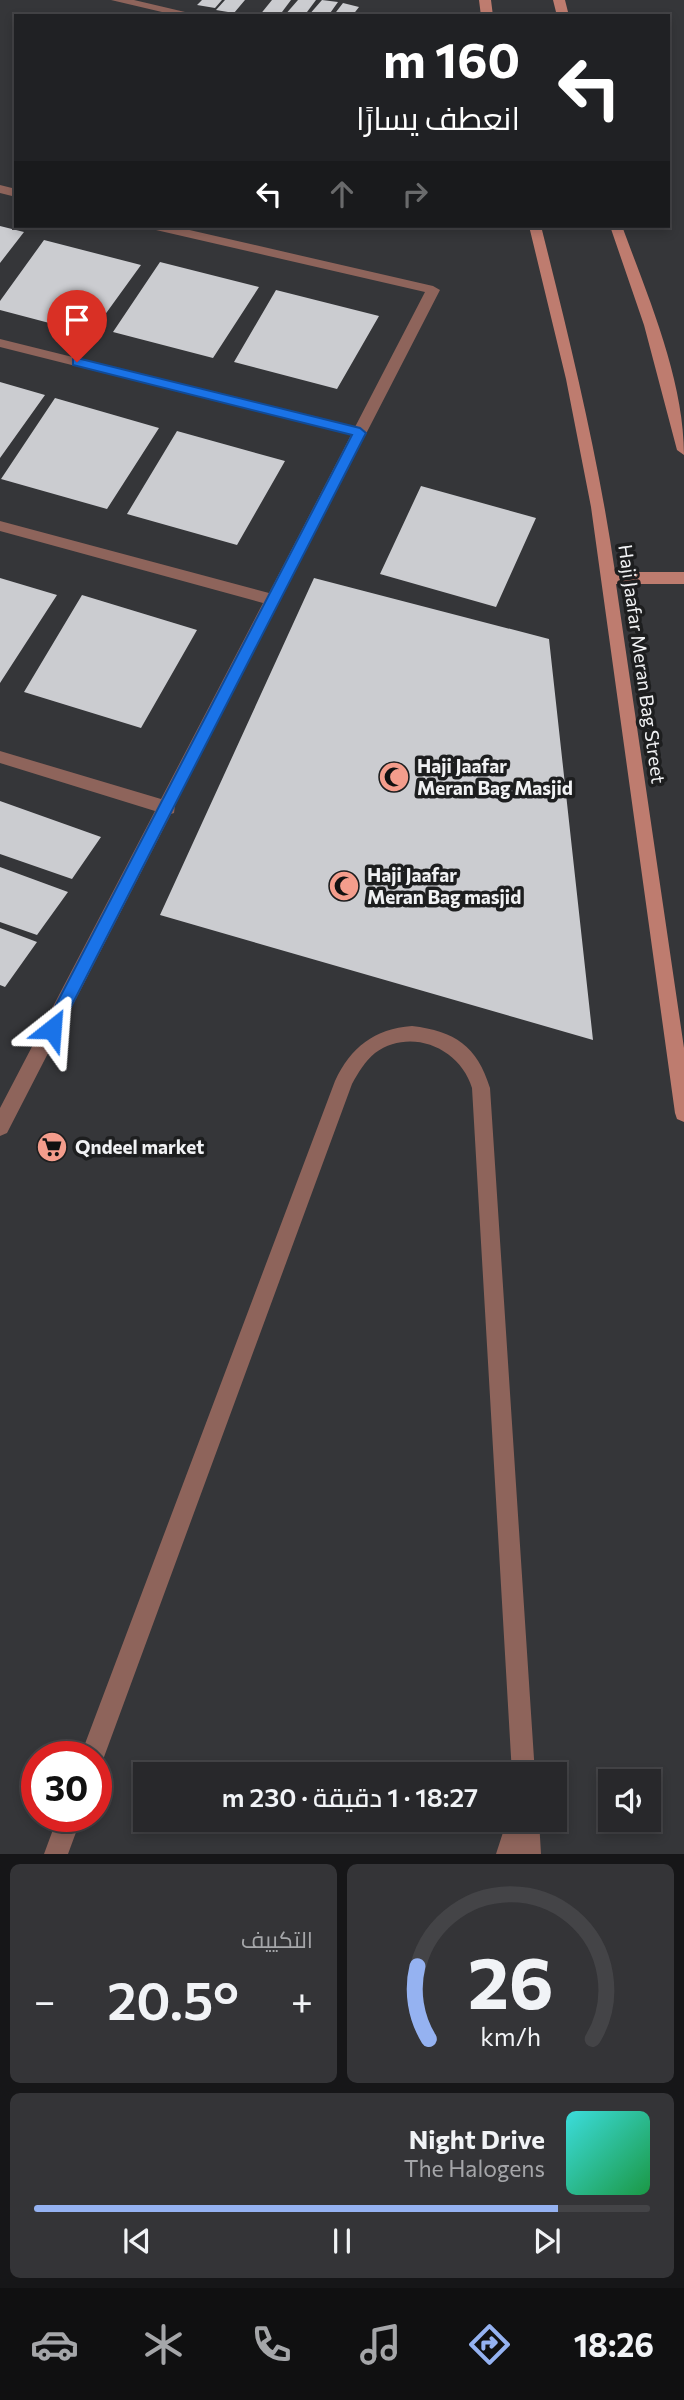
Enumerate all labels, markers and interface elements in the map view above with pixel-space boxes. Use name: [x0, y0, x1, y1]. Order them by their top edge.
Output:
text: 160 m: [383, 28, 520, 88]
icon: left: [544, 42, 635, 133]
text: انعطف يسارًا: [356, 97, 520, 137]
icon: left: [250, 175, 288, 213]
icon: ahead: [323, 175, 361, 213]
icon: right: [396, 175, 434, 213]
pin: [47, 290, 107, 362]
icon: arrive: [58, 301, 96, 339]
street label: Haji Jaafar Meran Bag Street: [614, 543, 671, 785]
place label: Haji Jaafar Meran Bag Masjid: [417, 754, 573, 799]
mosque icon: Haji Jaafar Meran Bag Masjid: [377, 760, 411, 794]
place label: Haji Jaafar Meran Bag masjid: [367, 863, 521, 908]
mosque icon: Haji Jaafar Meran Bag masjid: [327, 869, 361, 903]
position arrow: [15, 992, 89, 1066]
supermarket icon: Qndeel market: [35, 1130, 69, 1164]
place label: Qndeel market: [75, 1135, 204, 1158]
speed limit sign: 30: [21, 1741, 112, 1832]
map controls: [598, 1769, 661, 1832]
button: sound: [598, 1769, 661, 1832]
text: 18:27 · 1 دقيقة · 230 m: [222, 1781, 478, 1812]
text: التكييف: [241, 1925, 313, 1953]
text: 26: [468, 1936, 553, 2025]
text: 20.5°: [107, 1967, 239, 2031]
text: −: [34, 1976, 56, 2023]
text: +: [291, 1976, 313, 2023]
text: km/h: [480, 2021, 541, 2051]
text: Night Drive: [409, 2123, 545, 2154]
text: The Halogens: [404, 2154, 545, 2182]
icon: previous: [118, 2222, 156, 2260]
icon: pause: [323, 2222, 361, 2260]
icon: next: [528, 2222, 566, 2260]
icon: car: [30, 2320, 79, 2369]
icon: climate: [139, 2320, 188, 2369]
icon: phone: [247, 2320, 296, 2369]
icon: music: [356, 2320, 405, 2369]
icon: directions: [465, 2320, 514, 2369]
text: 18:26: [574, 2324, 654, 2364]

